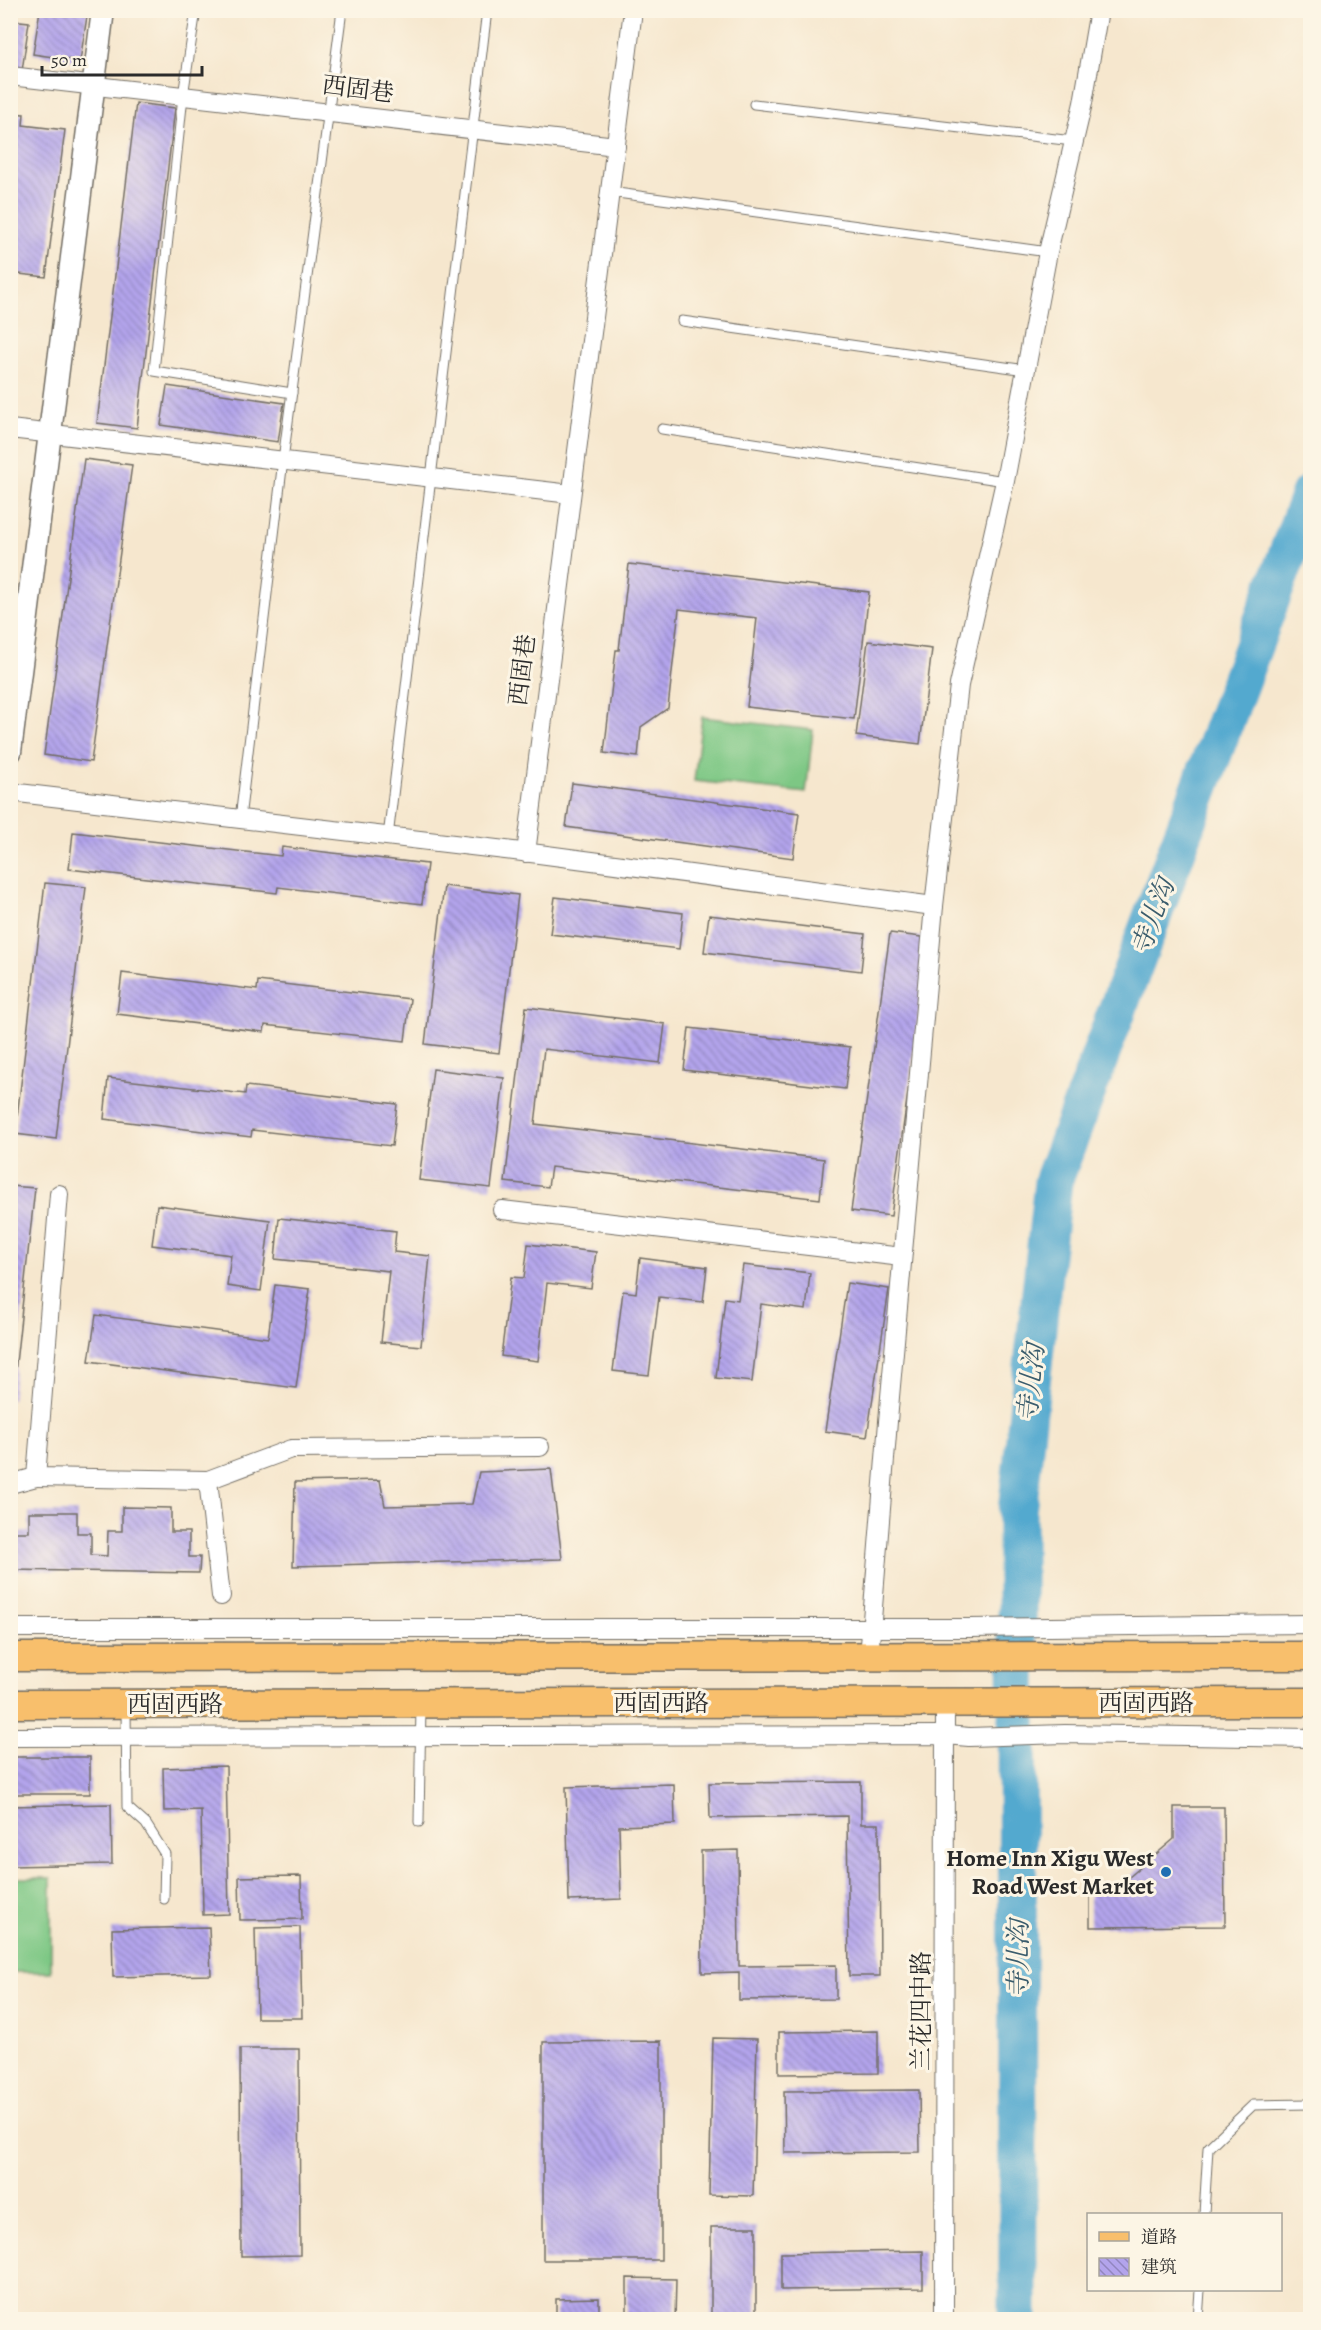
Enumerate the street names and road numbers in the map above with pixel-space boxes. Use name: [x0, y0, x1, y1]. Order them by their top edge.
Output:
street label: 西固巷: [320, 69, 396, 109]
street label: 西固巷: [502, 632, 542, 708]
street label: 西固西路: [613, 1687, 709, 1719]
street label: 西固西路: [1098, 1687, 1194, 1719]
street label: 西固西路: [127, 1688, 223, 1720]
street label: 兰花四中路: [905, 1951, 937, 2071]

